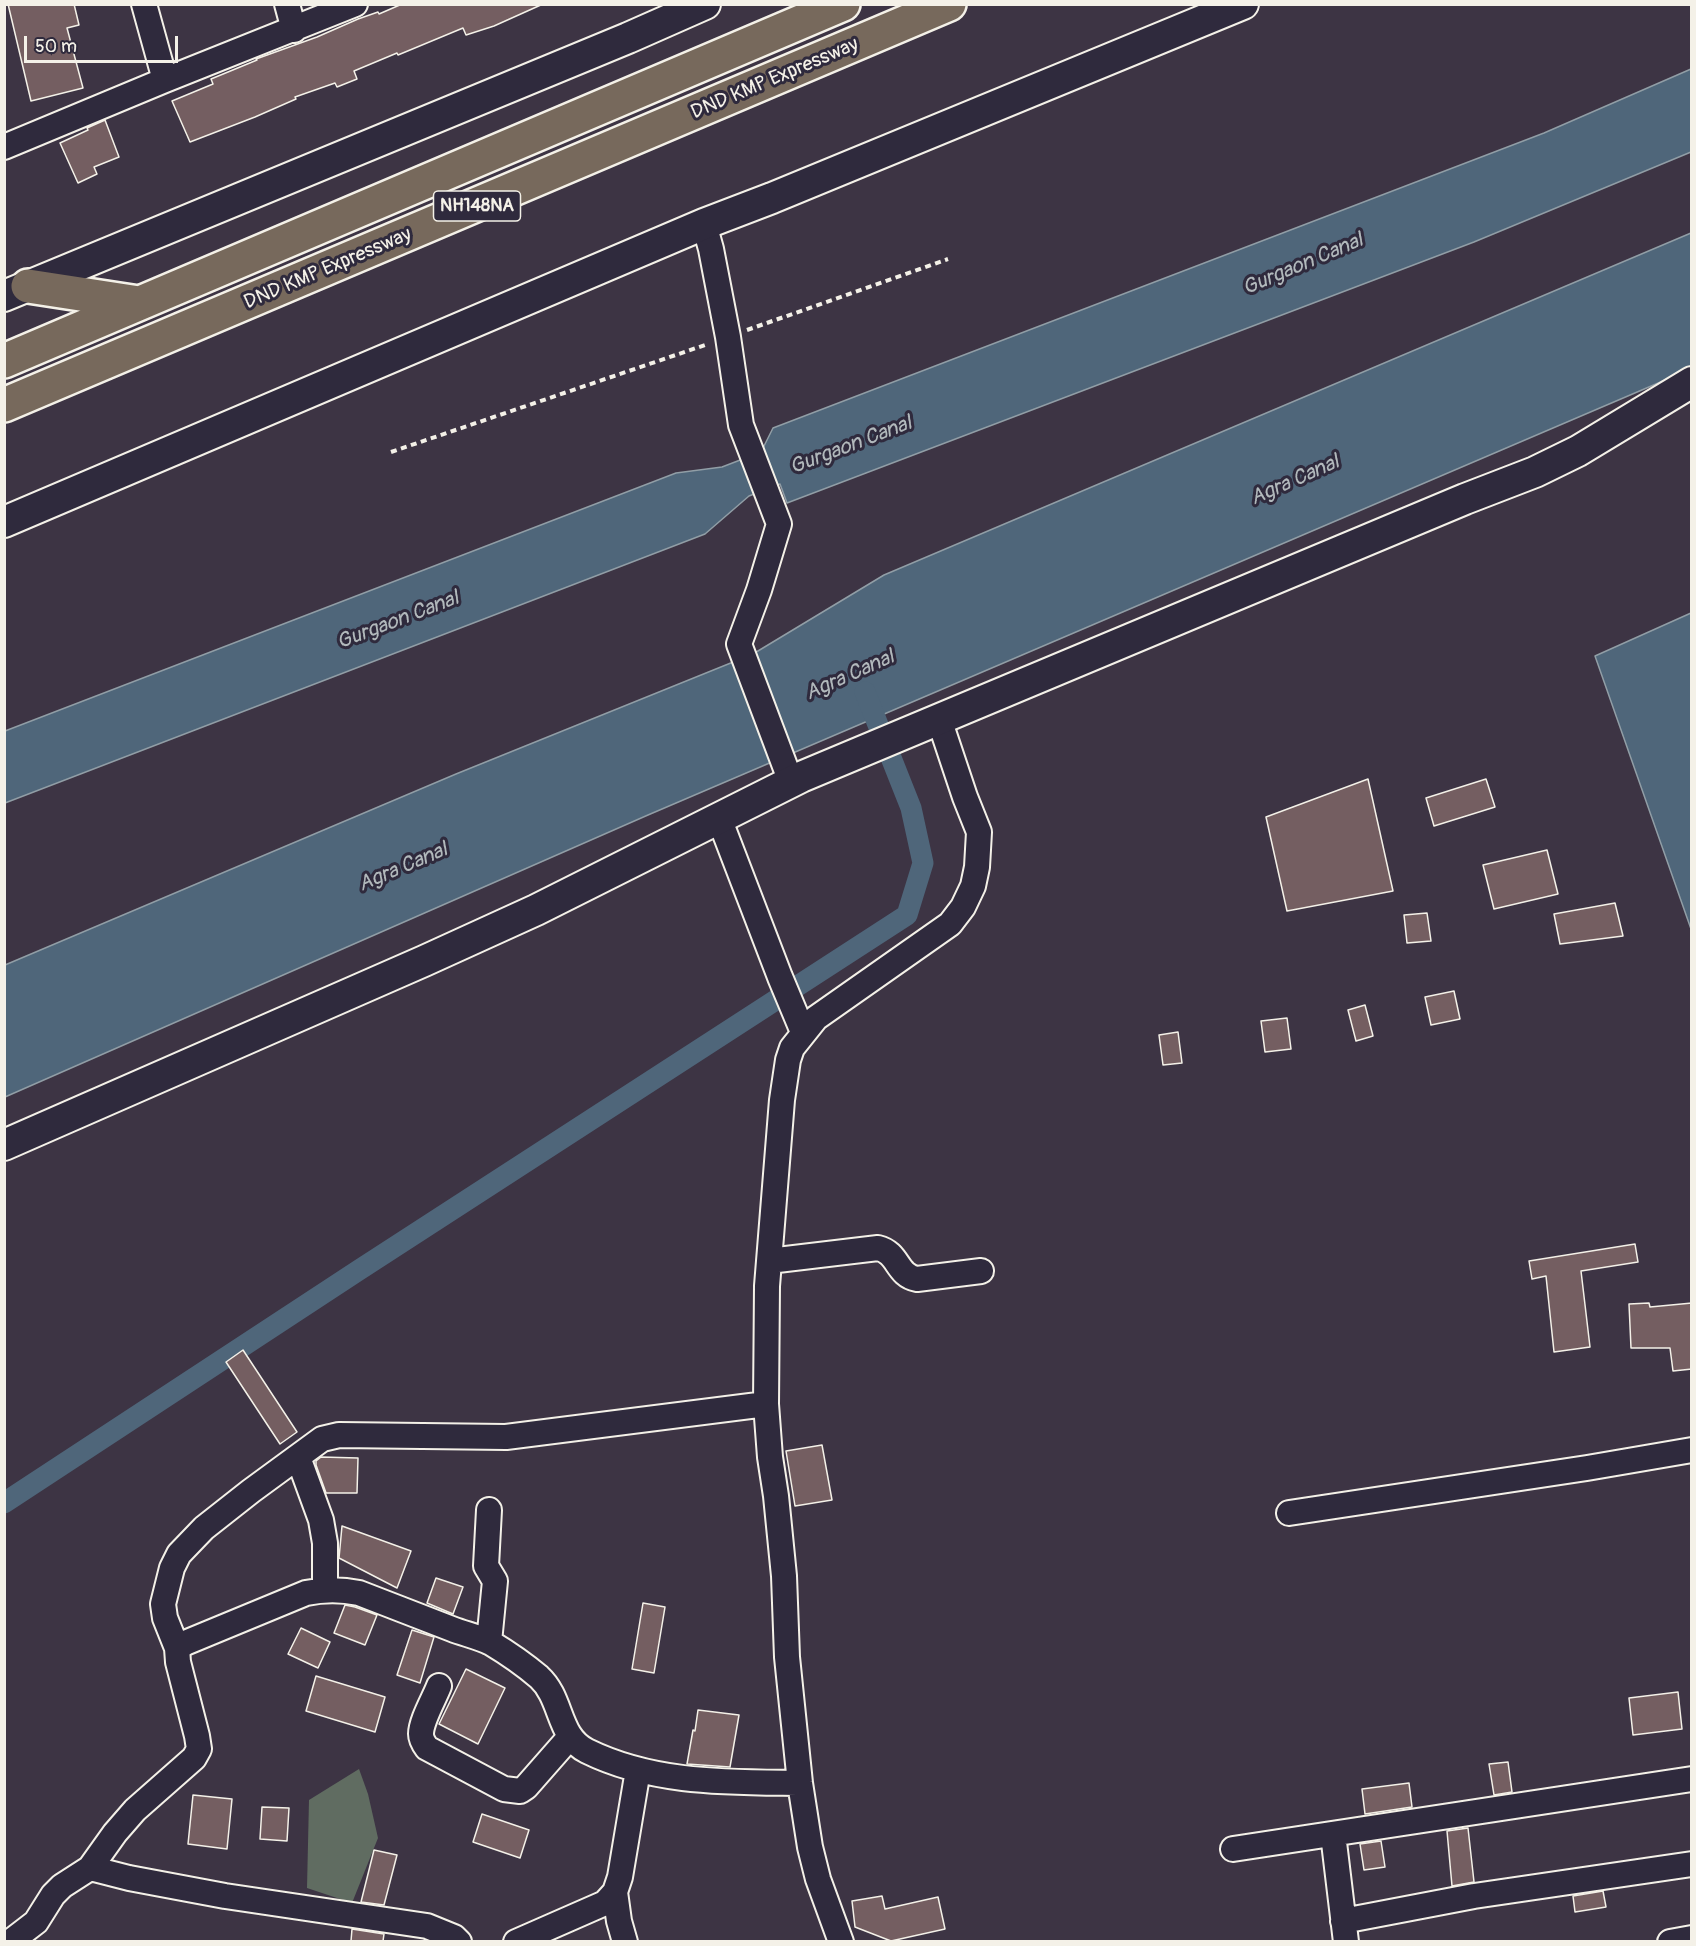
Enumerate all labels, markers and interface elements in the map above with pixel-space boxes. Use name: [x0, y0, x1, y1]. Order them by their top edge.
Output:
scale bar: [27, 24, 182, 62]
street label: DND KMP Expressway: [688, 33, 862, 125]
text: 50 m: [35, 35, 77, 58]
road number: NH148NA: [434, 191, 520, 221]
street label: DND KMP Expressway: [241, 223, 415, 315]
water label: Gurgaon Canal: [1239, 228, 1367, 302]
water label: Gurgaon Canal: [786, 411, 916, 481]
water label: Agra Canal: [1247, 450, 1343, 512]
water label: Gurgaon Canal: [333, 586, 463, 656]
water label: Agra Canal: [802, 645, 898, 707]
water label: Agra Canal: [354, 838, 452, 898]

